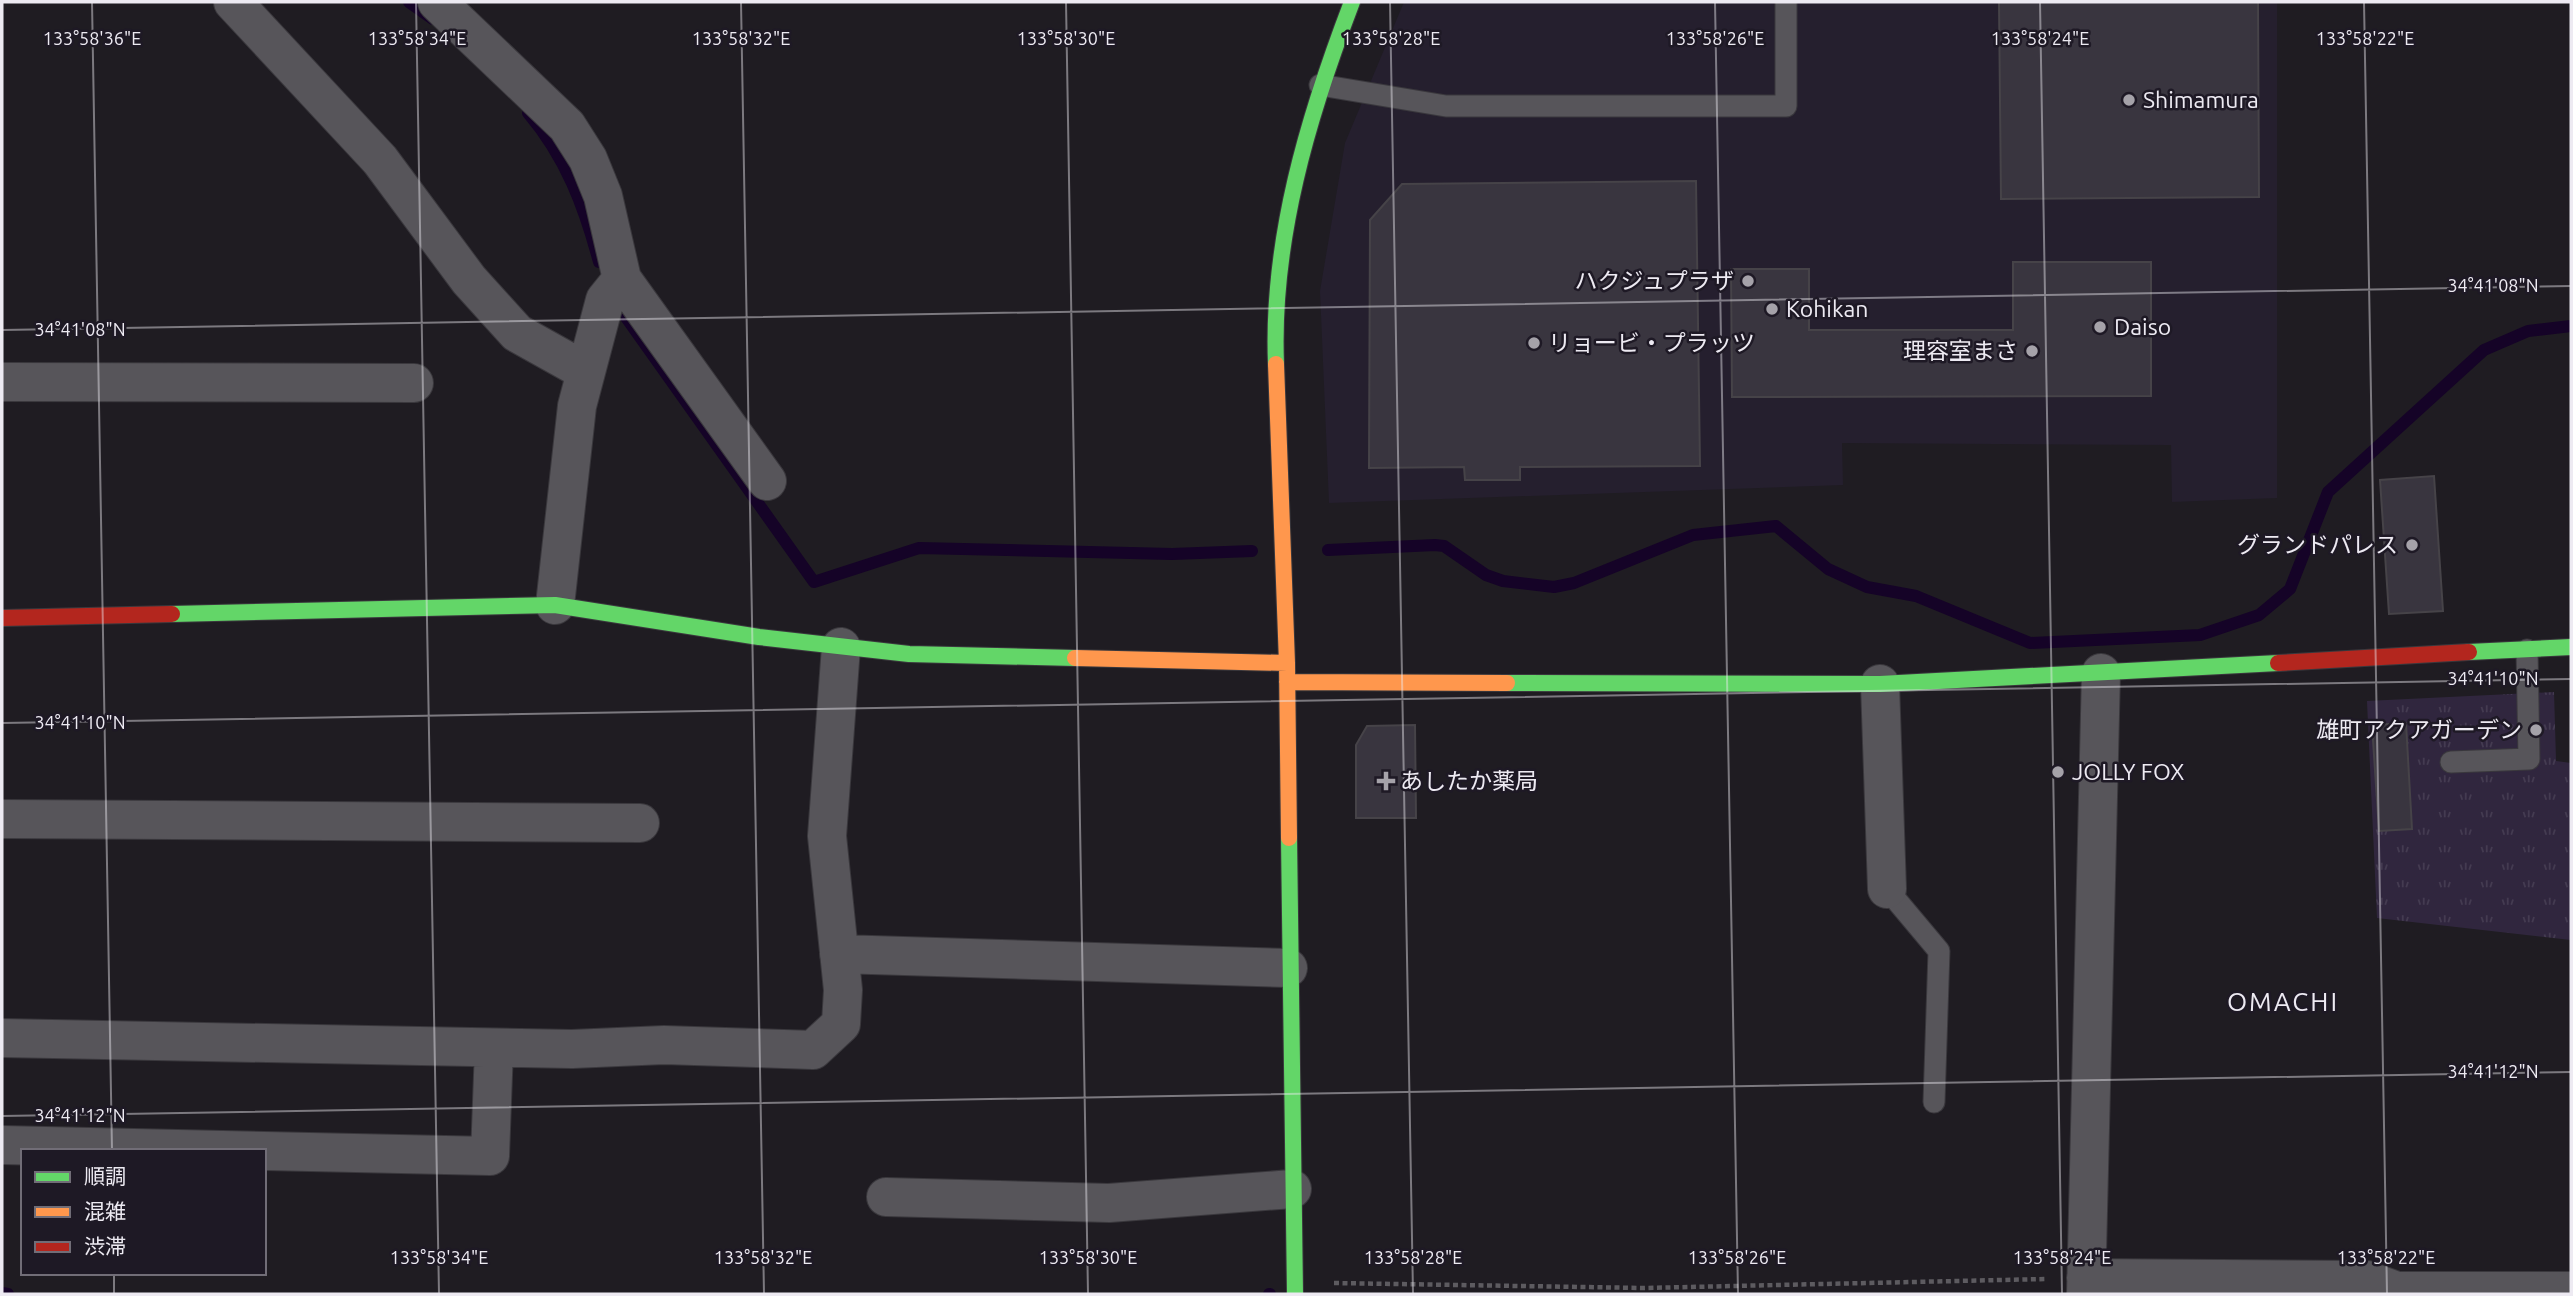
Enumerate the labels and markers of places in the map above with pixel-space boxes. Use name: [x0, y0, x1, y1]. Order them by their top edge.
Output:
place label: Shimamura: [2143, 87, 2259, 112]
marker: Shimamura: [2121, 92, 2137, 108]
place label: ハクジュプラザ: [1575, 268, 1734, 293]
marker: ハクジュプラザ: [1740, 273, 1756, 289]
place label: Kohikan: [1786, 296, 1868, 321]
marker: Kohikan: [1764, 301, 1780, 317]
place label: Daiso: [2114, 314, 2171, 339]
marker: Daiso: [2092, 319, 2108, 335]
place label: リョービ・プラッツ: [1548, 330, 1755, 355]
marker: リョービ・プラッツ: [1526, 335, 1542, 351]
place label: 理容室まさ: [1903, 338, 2018, 363]
marker: 理容室まさ: [2024, 343, 2040, 359]
place label: グランドパレス: [2237, 532, 2398, 557]
marker: グランドパレス: [2404, 537, 2420, 553]
place label: 雄町アクアガーデン: [2316, 717, 2522, 742]
marker: 雄町アクアガーデン: [2528, 722, 2544, 738]
place label: JOLLY FOX: [2072, 759, 2185, 784]
marker: JOLLY FOX: [2050, 764, 2066, 780]
place label: あしたか薬局: [1400, 768, 1538, 793]
marker: あしたか薬局: [1378, 773, 1394, 789]

